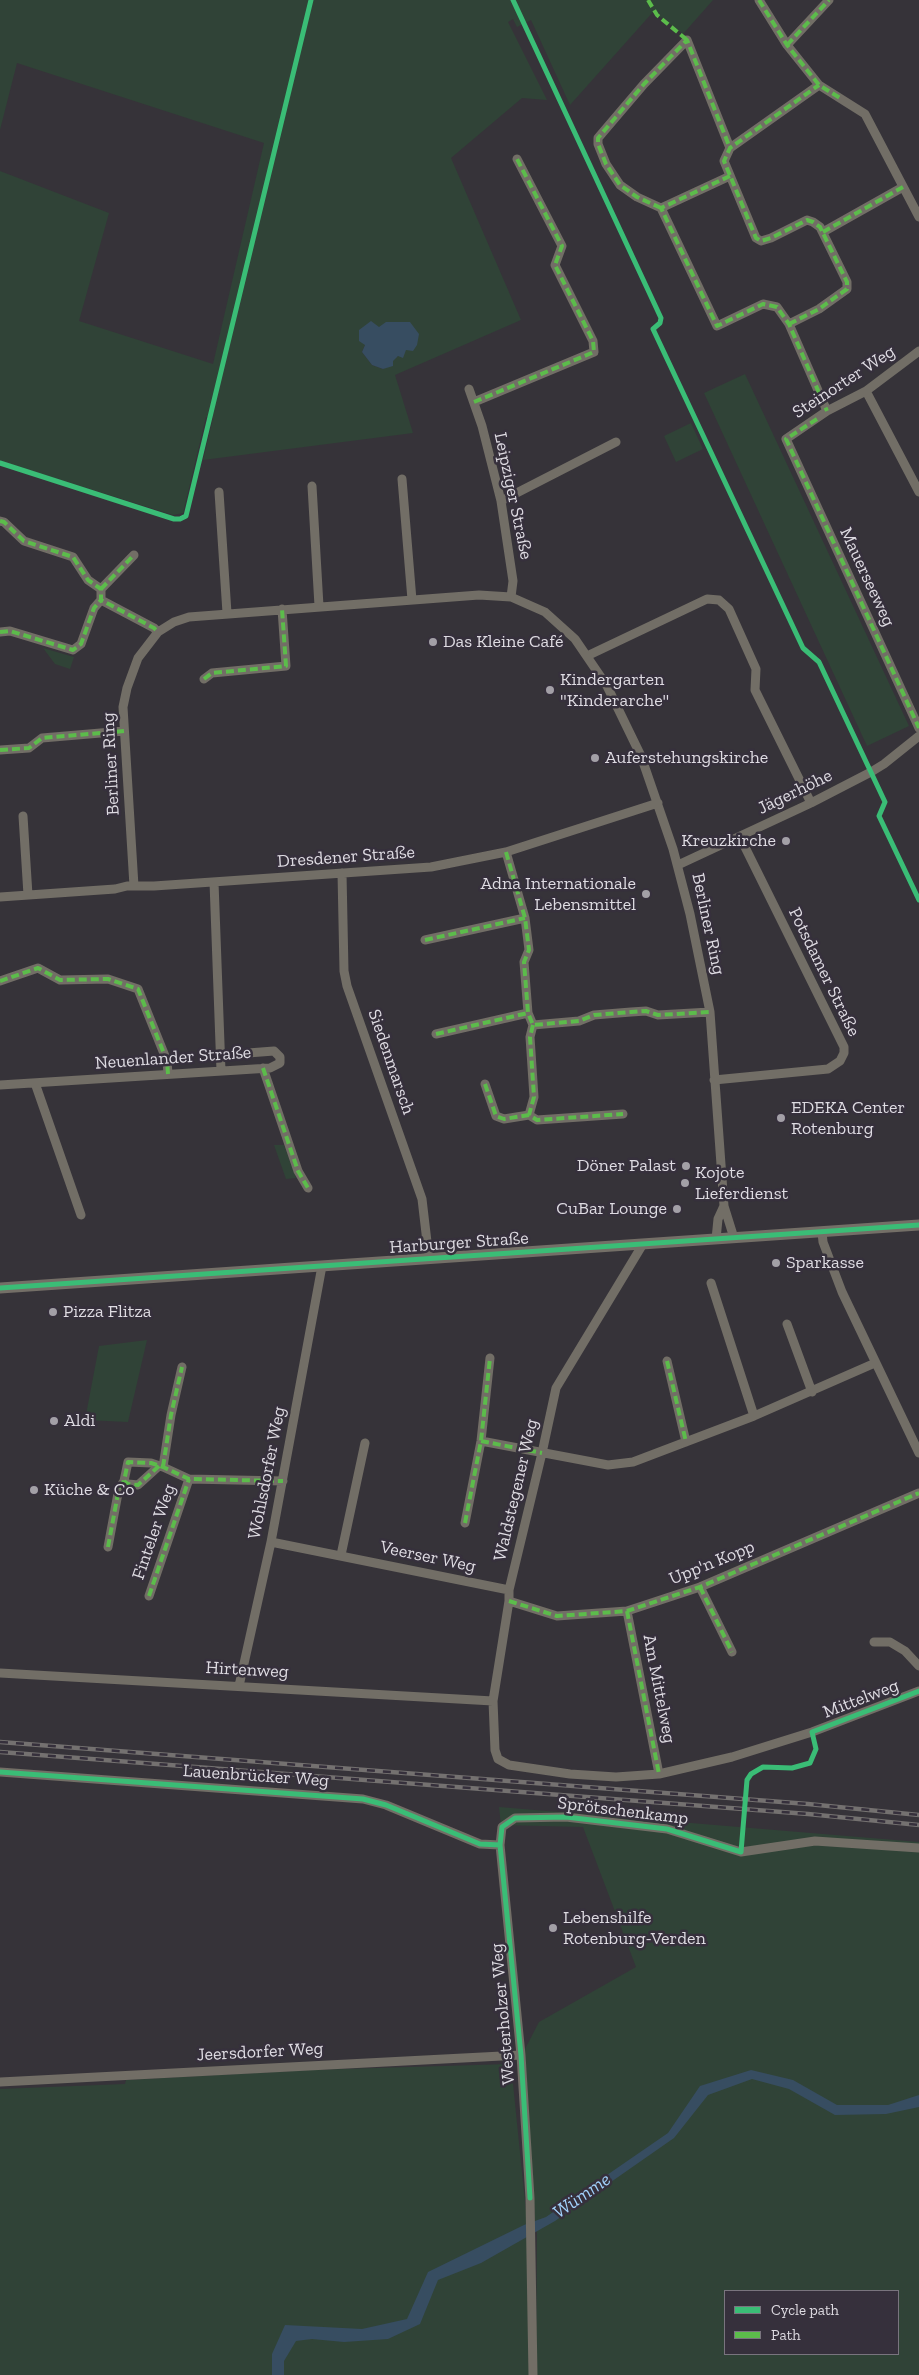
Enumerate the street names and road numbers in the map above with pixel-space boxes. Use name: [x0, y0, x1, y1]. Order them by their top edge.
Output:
street label: Steinorter Weg: [789, 341, 899, 423]
street label: Leipziger Straße: [489, 431, 537, 561]
street label: Mauerseeweg: [835, 524, 899, 630]
street label: Berliner Ring: [98, 712, 124, 816]
street label: Jägerhöhe: [754, 765, 836, 819]
street label: Dresdener Straße: [276, 841, 416, 873]
street label: Berliner Ring: [687, 871, 729, 977]
street label: Potsdamer Straße: [783, 904, 865, 1040]
street label: Siedenmarsch: [363, 1007, 419, 1117]
street label: Neuenlander Straße: [94, 1042, 252, 1074]
street label: Harburger Straße: [389, 1227, 529, 1259]
street label: Wohlsdorfer Weg: [244, 1405, 290, 1541]
street label: Waldstegener Weg: [489, 1417, 543, 1563]
street label: Finteler Weg: [128, 1481, 180, 1583]
street label: Veerser Weg: [378, 1536, 478, 1578]
street label: Upp'n Kopp: [666, 1536, 758, 1590]
street label: Am Mittelweg: [638, 1633, 680, 1745]
street label: Hirtenweg: [205, 1657, 289, 1683]
street label: Mittelweg: [820, 1675, 902, 1723]
street label: Lauenbrücker Weg: [182, 1760, 330, 1792]
street label: Sprötschenkamp: [556, 1792, 690, 1830]
street label: Westerholzer Weg: [486, 1942, 520, 2086]
street label: Jeersdorfer Weg: [196, 2038, 324, 2066]

